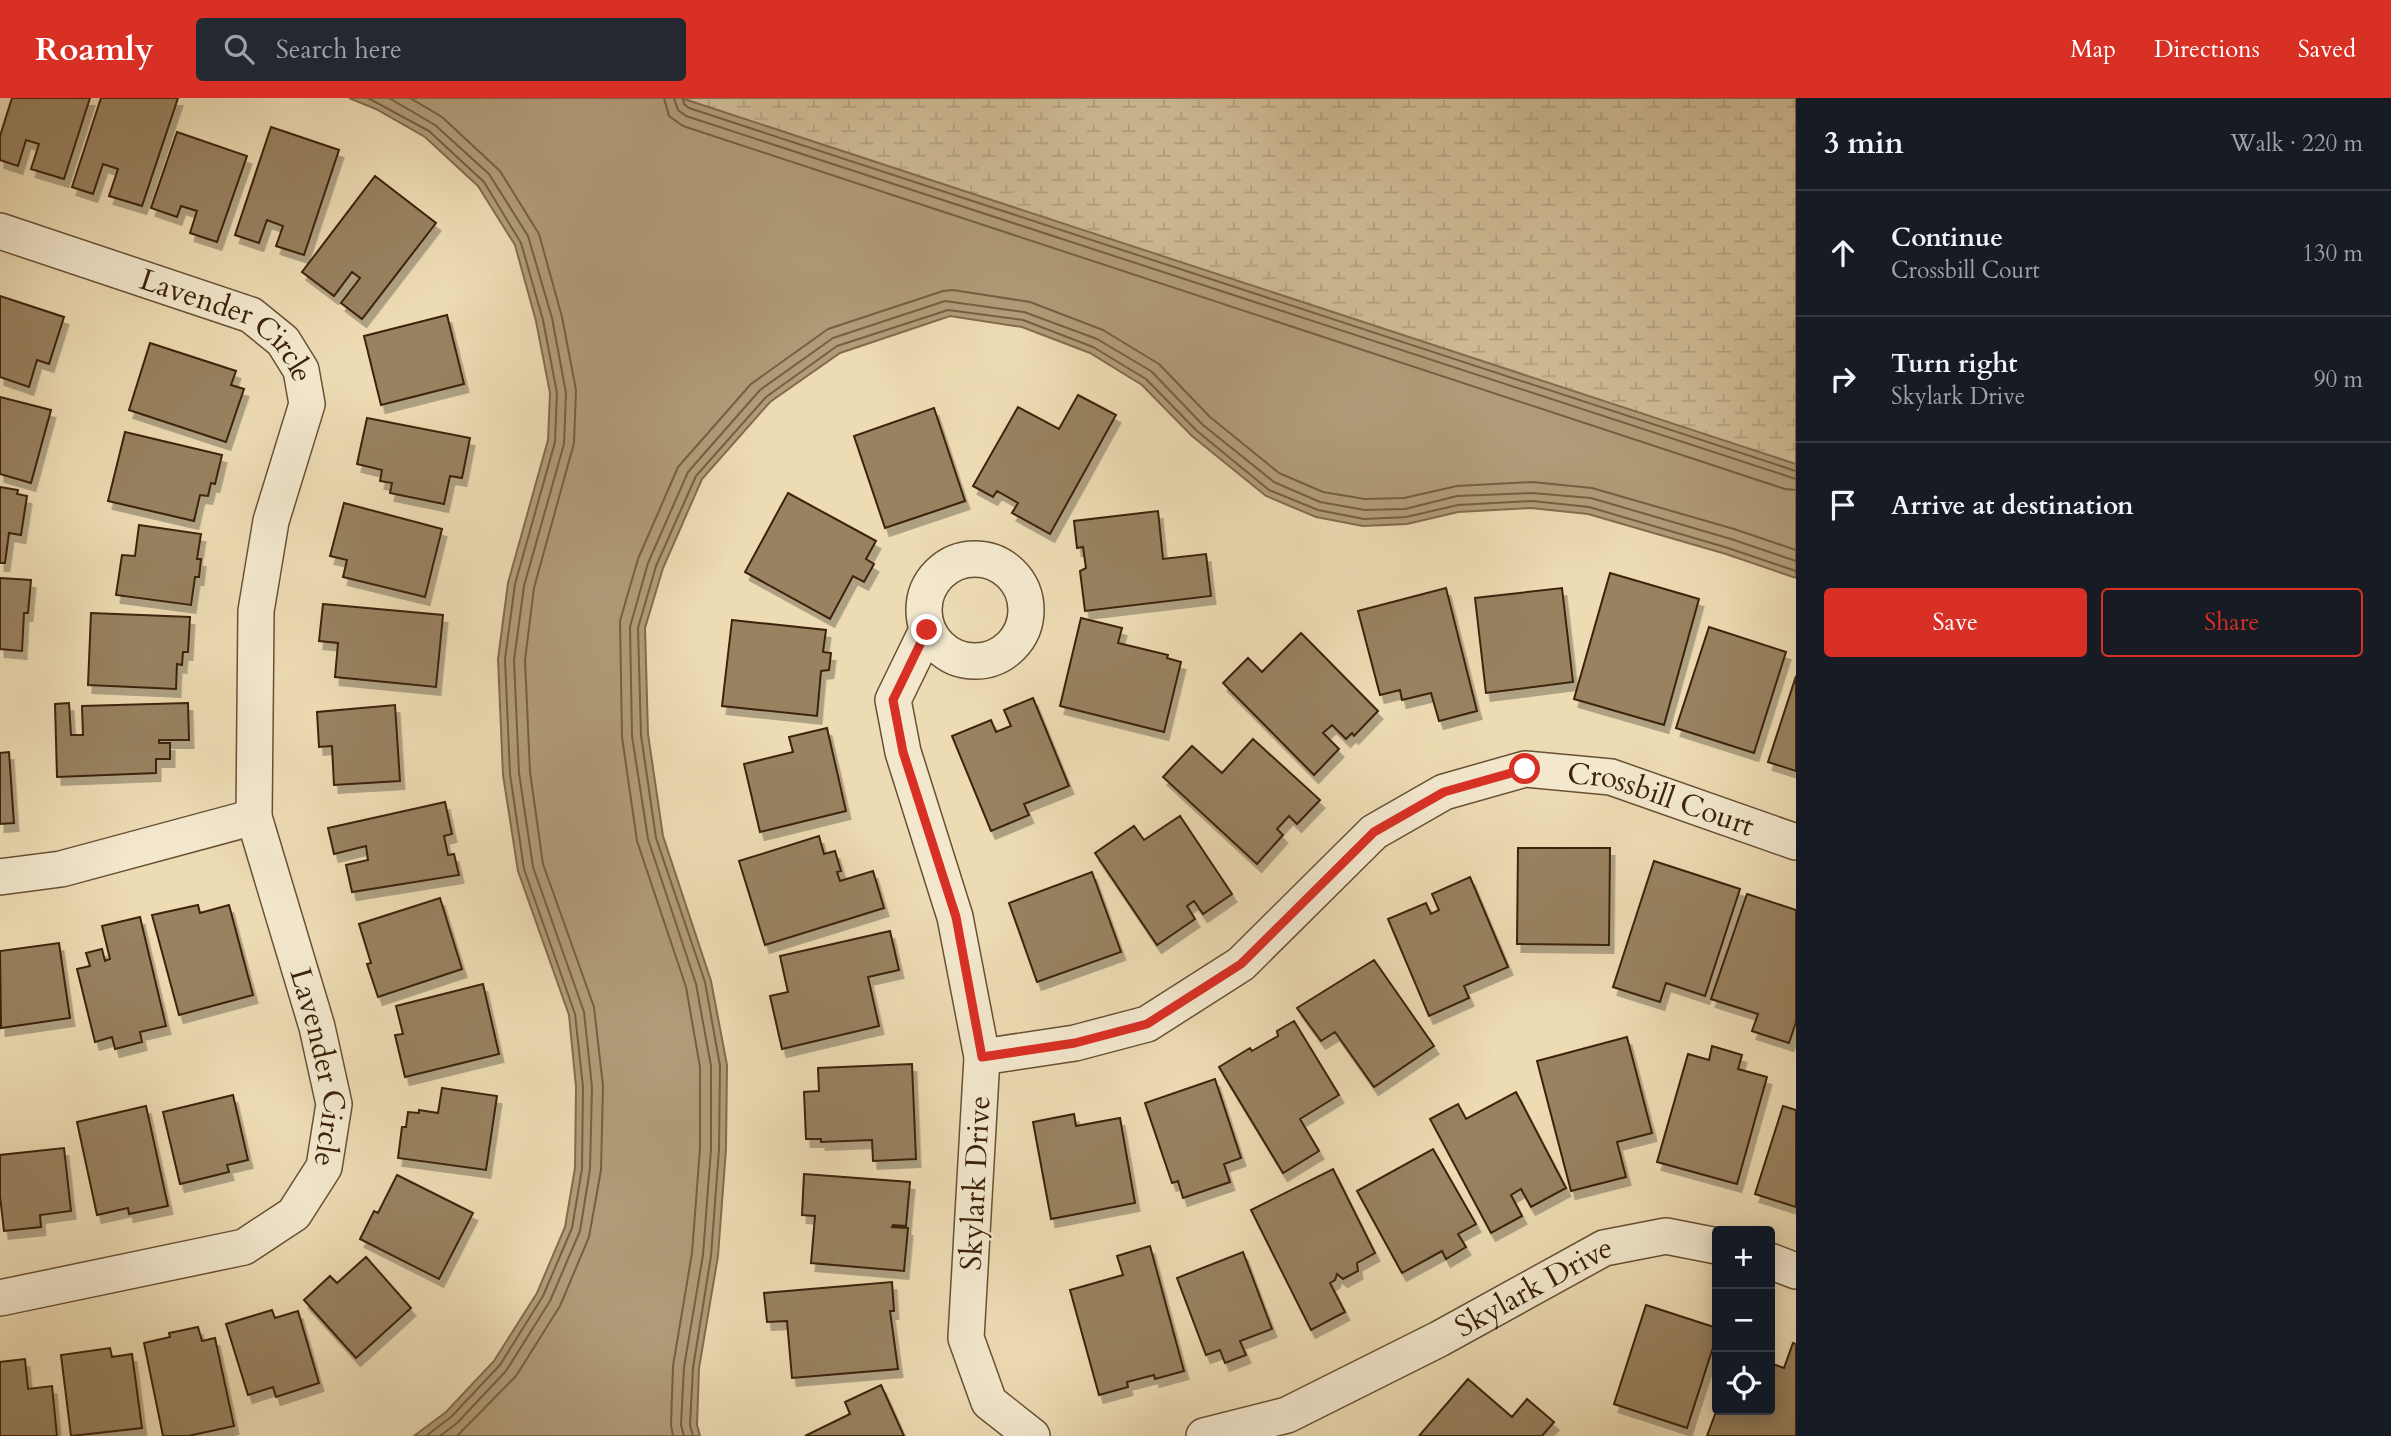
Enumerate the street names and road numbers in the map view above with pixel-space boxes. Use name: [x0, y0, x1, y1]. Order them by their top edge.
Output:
street label: Lavender Circle: [134, 259, 323, 385]
street label: Crossbill Court: [1566, 753, 1760, 847]
street label: Lavender Circle: [279, 963, 355, 1169]
street label: Skylark Drive: [950, 1095, 1001, 1272]
street label: Skylark Drive: [1448, 1227, 1615, 1347]

